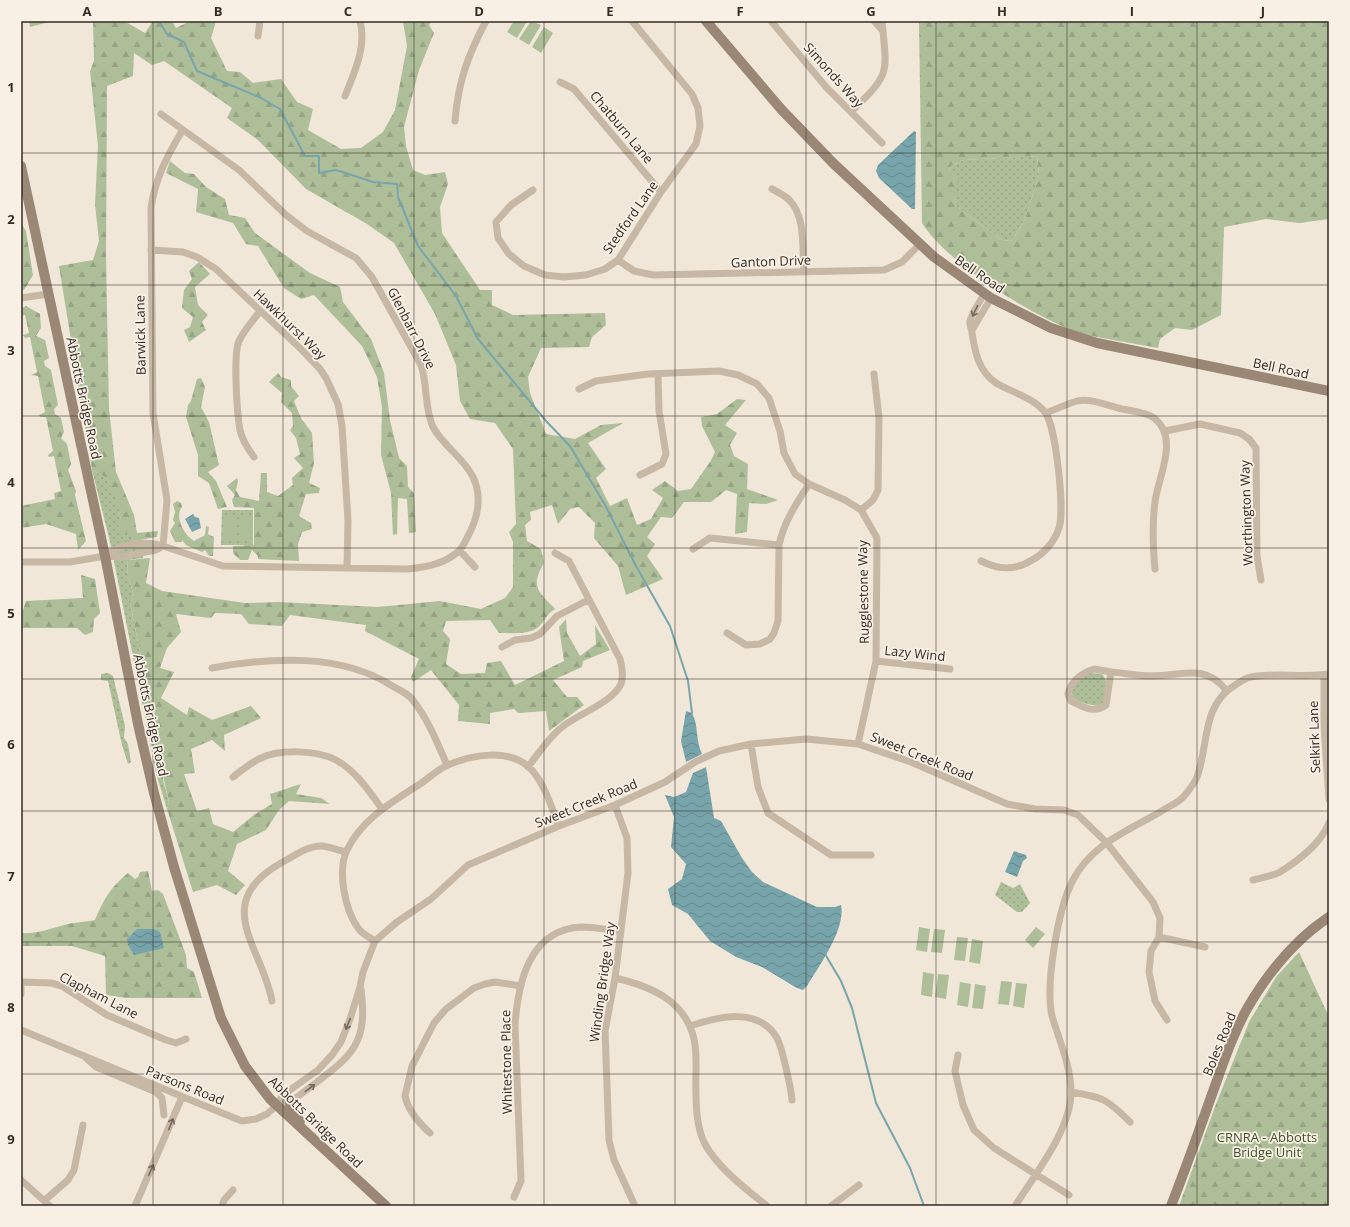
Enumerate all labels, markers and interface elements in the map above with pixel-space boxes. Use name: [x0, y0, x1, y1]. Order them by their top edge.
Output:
text: A: [83, 2, 92, 20]
text: B: [214, 2, 223, 20]
text: C: [344, 2, 352, 20]
text: D: [474, 2, 484, 20]
text: E: [606, 2, 614, 20]
text: F: [736, 2, 744, 20]
text: G: [866, 2, 876, 20]
text: H: [997, 2, 1007, 20]
text: I: [1130, 2, 1134, 20]
text: J: [1260, 2, 1265, 20]
street label: Simonds Way: [800, 39, 868, 112]
text: 1: [7, 78, 15, 96]
street label: Chatburn Lane: [586, 87, 658, 167]
street label: Stedford Lane: [598, 177, 662, 257]
text: 2: [7, 210, 15, 228]
street label: Ganton Drive: [731, 251, 811, 271]
street label: Bell Road: [951, 251, 1009, 297]
street label: Glenbarr Drive: [384, 284, 440, 372]
street label: Hawkhurst Way: [250, 285, 331, 364]
street label: Barwick Lane: [130, 295, 150, 375]
one-way arrow: [970, 305, 978, 317]
street label: Abbotts Bridge Road: [62, 335, 106, 461]
text: 3: [7, 341, 15, 359]
street label: Bell Road: [1251, 353, 1311, 383]
street label: Worthington Way: [1235, 459, 1257, 566]
text: 4: [7, 473, 15, 491]
street label: Rugglestone Way: [853, 539, 873, 644]
text: 5: [7, 604, 15, 622]
street label: Lazy Wind: [884, 641, 946, 665]
street label: Abbotts Bridge Road: [129, 652, 173, 778]
street label: Selkirk Lane: [1304, 700, 1324, 774]
street label: Sweet Creek Road: [868, 727, 976, 785]
text: 6: [7, 735, 15, 753]
street label: Sweet Creek Road: [532, 774, 640, 832]
text: 7: [7, 867, 15, 885]
street label: Winding Bridge Way: [585, 920, 619, 1043]
street label: Clapham Lane: [56, 967, 142, 1023]
text: 8: [7, 998, 15, 1016]
street label: Boles Road: [1198, 1009, 1240, 1079]
street label: Whitestone Place: [496, 1010, 516, 1114]
one-way arrow: [344, 1018, 351, 1030]
street label: Parsons Road: [143, 1061, 227, 1109]
street label: Abbotts Bridge Road: [265, 1072, 367, 1172]
one-way arrow: [304, 1084, 315, 1092]
one-way arrow: [167, 1118, 175, 1130]
park label: CRNRA - Abbotts Bridge Unit: [1217, 1128, 1317, 1161]
text: 9: [7, 1130, 15, 1148]
one-way arrow: [148, 1164, 156, 1176]

